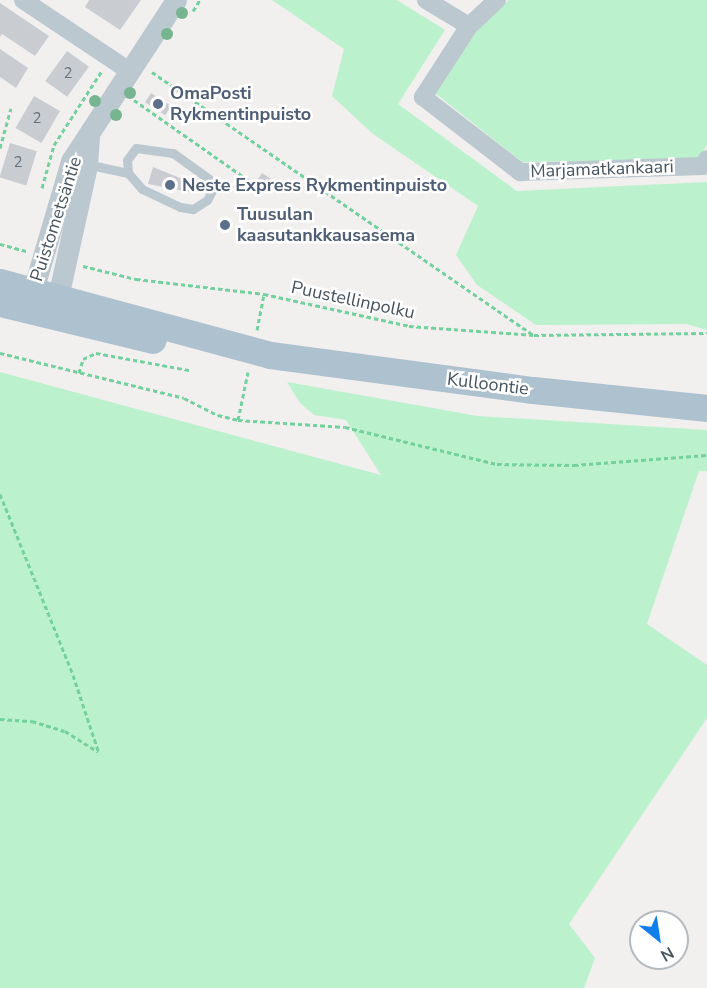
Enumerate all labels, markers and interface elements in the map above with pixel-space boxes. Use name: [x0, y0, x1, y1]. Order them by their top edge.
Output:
house number: 2: [64, 65, 72, 83]
place label: OmaPosti Rykmentinpuisto: [170, 83, 311, 125]
marker: OmaPosti Rykmentinpuisto: [151, 97, 165, 111]
house number: 2: [33, 110, 41, 128]
house number: 2: [14, 154, 22, 172]
street label: Puistometsäntie: [26, 154, 86, 284]
street label: Marjamatkankaari: [530, 156, 674, 182]
place label: Neste Express Rykmentinpuisto: [182, 174, 447, 196]
marker: Neste Express Rykmentinpuisto: [163, 178, 177, 192]
place label: Tuusulan kaasutankkausasema: [237, 204, 415, 246]
marker: Tuusulan kaasutankkausasema: [218, 218, 232, 232]
street label: Puustellinpolku: [289, 276, 417, 324]
street label: Kulloontie: [446, 368, 530, 400]
north arrow: [629, 910, 689, 970]
text: N: [656, 941, 678, 966]

